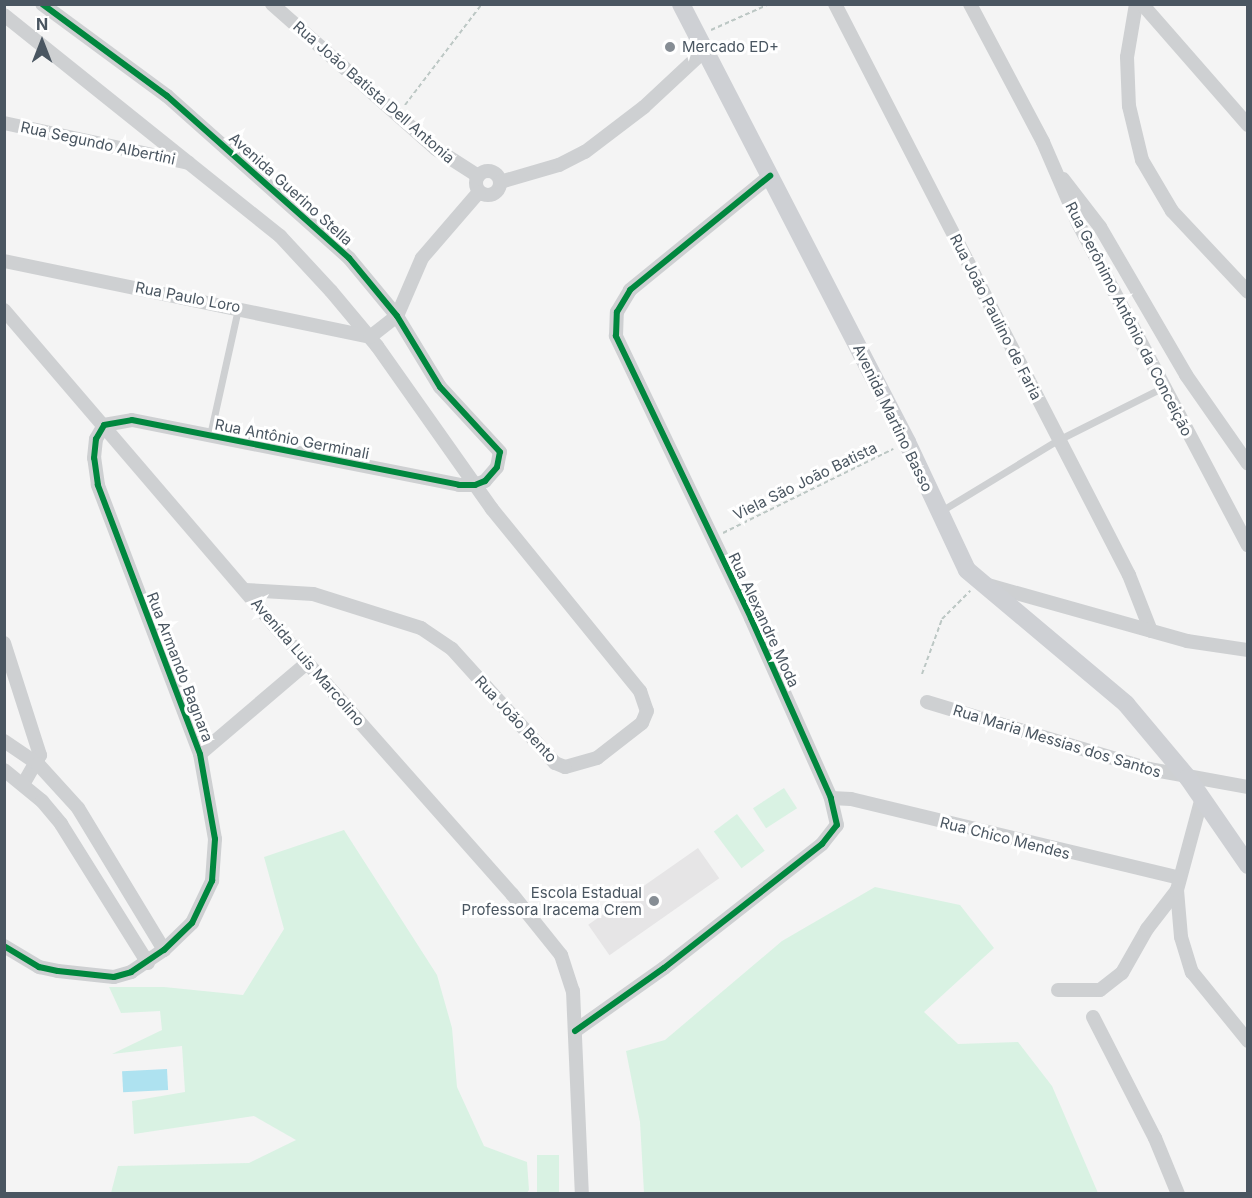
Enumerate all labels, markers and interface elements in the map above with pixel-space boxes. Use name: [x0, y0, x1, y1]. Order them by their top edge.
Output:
north arrow: [12, 12, 72, 72]
text: N: [36, 14, 48, 34]
street label: Rua João Batista Dell Antonia: [290, 17, 458, 167]
place label: Mercado ED+: [682, 38, 779, 56]
marker: Mercado ED+: [663, 40, 677, 54]
street label: Rua Segundo Albertini: [19, 118, 177, 168]
street label: Avenida Guerino Stella: [226, 129, 356, 249]
street label: Rua Gerônimo Antônio da Conceição: [1062, 199, 1196, 439]
street label: Rua João Paulino de Faria: [946, 231, 1046, 403]
street label: Rua Paulo Loro: [134, 278, 242, 316]
street label: Avenida Martino Basso: [849, 341, 937, 495]
street label: Rua Antônio Germinali: [213, 415, 371, 463]
street label: Viela São João Batista: [730, 438, 880, 524]
street label: Rua Alexandre Moda: [725, 550, 803, 690]
street label: Rua Armando Bagnara: [143, 590, 217, 744]
street label: Avenida Luis Marcolino: [248, 594, 368, 730]
street label: Rua João Bento: [471, 672, 561, 766]
street label: Rua Maria Messias dos Santos: [951, 701, 1163, 781]
street label: Rua Chico Mendes: [938, 813, 1072, 863]
place label: Escola Estadual Professora Iracema Crem: [462, 883, 642, 918]
marker: Escola Estadual Professora Iracema Crem: [647, 894, 661, 908]

